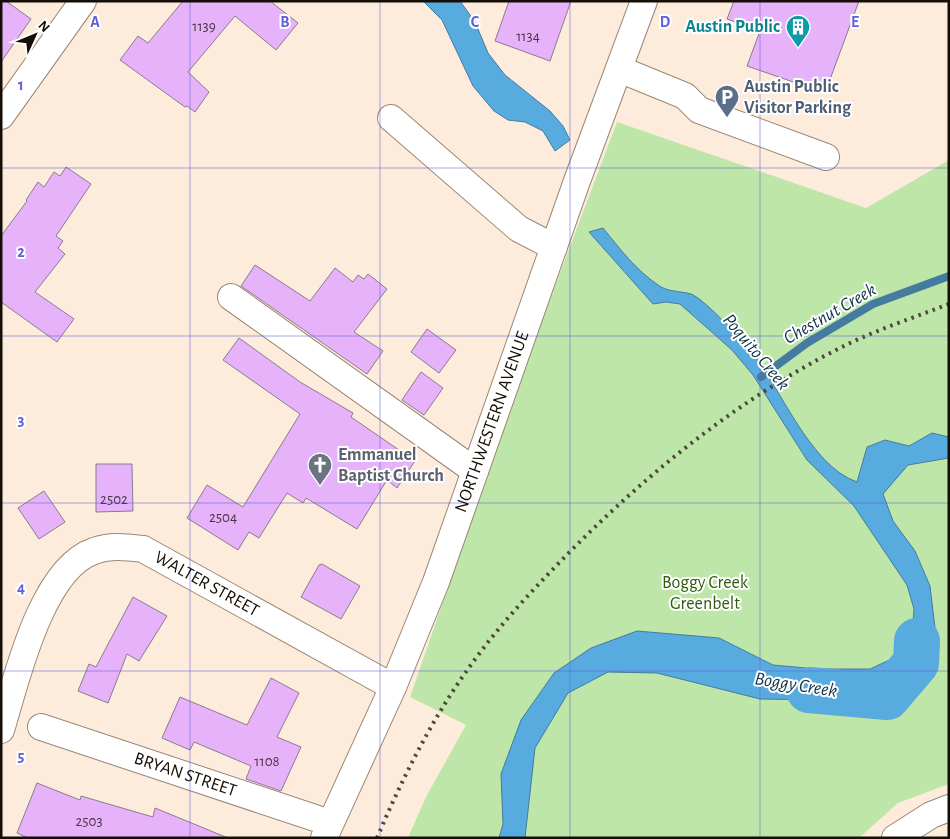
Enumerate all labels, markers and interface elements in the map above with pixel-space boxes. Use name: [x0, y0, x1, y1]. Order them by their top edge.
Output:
north arrow: [10, 10, 60, 60]
text: A: [90, 14, 100, 30]
text: B: [280, 14, 290, 30]
text: C: [471, 14, 480, 30]
text: D: [660, 14, 671, 30]
building icon: Austin Public: [785, 14, 811, 48]
text: E: [851, 14, 859, 30]
text: N: [35, 18, 52, 35]
place label: Austin Public: [685, 18, 780, 36]
house number: 1139: [192, 19, 216, 34]
house number: 1134: [516, 29, 540, 44]
text: 1: [18, 77, 24, 93]
place label: Austin Public Visitor Parking: [744, 78, 852, 117]
parking icon: Austin Public Visitor Parking: [714, 84, 740, 118]
text: 2: [17, 244, 25, 260]
water label: Chestnut Creek: [781, 280, 880, 348]
water label: Poquito Creek: [719, 310, 793, 394]
street label: NORTHWESTERN AVENUE: [452, 329, 532, 515]
text: 3: [18, 412, 25, 428]
place label: Emmanuel Baptist Church: [338, 446, 444, 485]
church icon: Emmanuel Baptist Church: [307, 452, 333, 486]
house number: 2502: [100, 492, 128, 507]
house number: 2504: [209, 510, 237, 525]
street label: WALTER STREET: [151, 548, 262, 620]
park label: Boggy Creek Greenbelt: [662, 574, 749, 613]
text: 4: [17, 580, 25, 596]
water label: Boggy Creek: [753, 669, 839, 701]
text: 5: [18, 748, 25, 764]
street label: BRYAN STREET: [132, 750, 239, 800]
house number: 1108: [254, 754, 280, 769]
house number: 2503: [75, 814, 103, 829]

